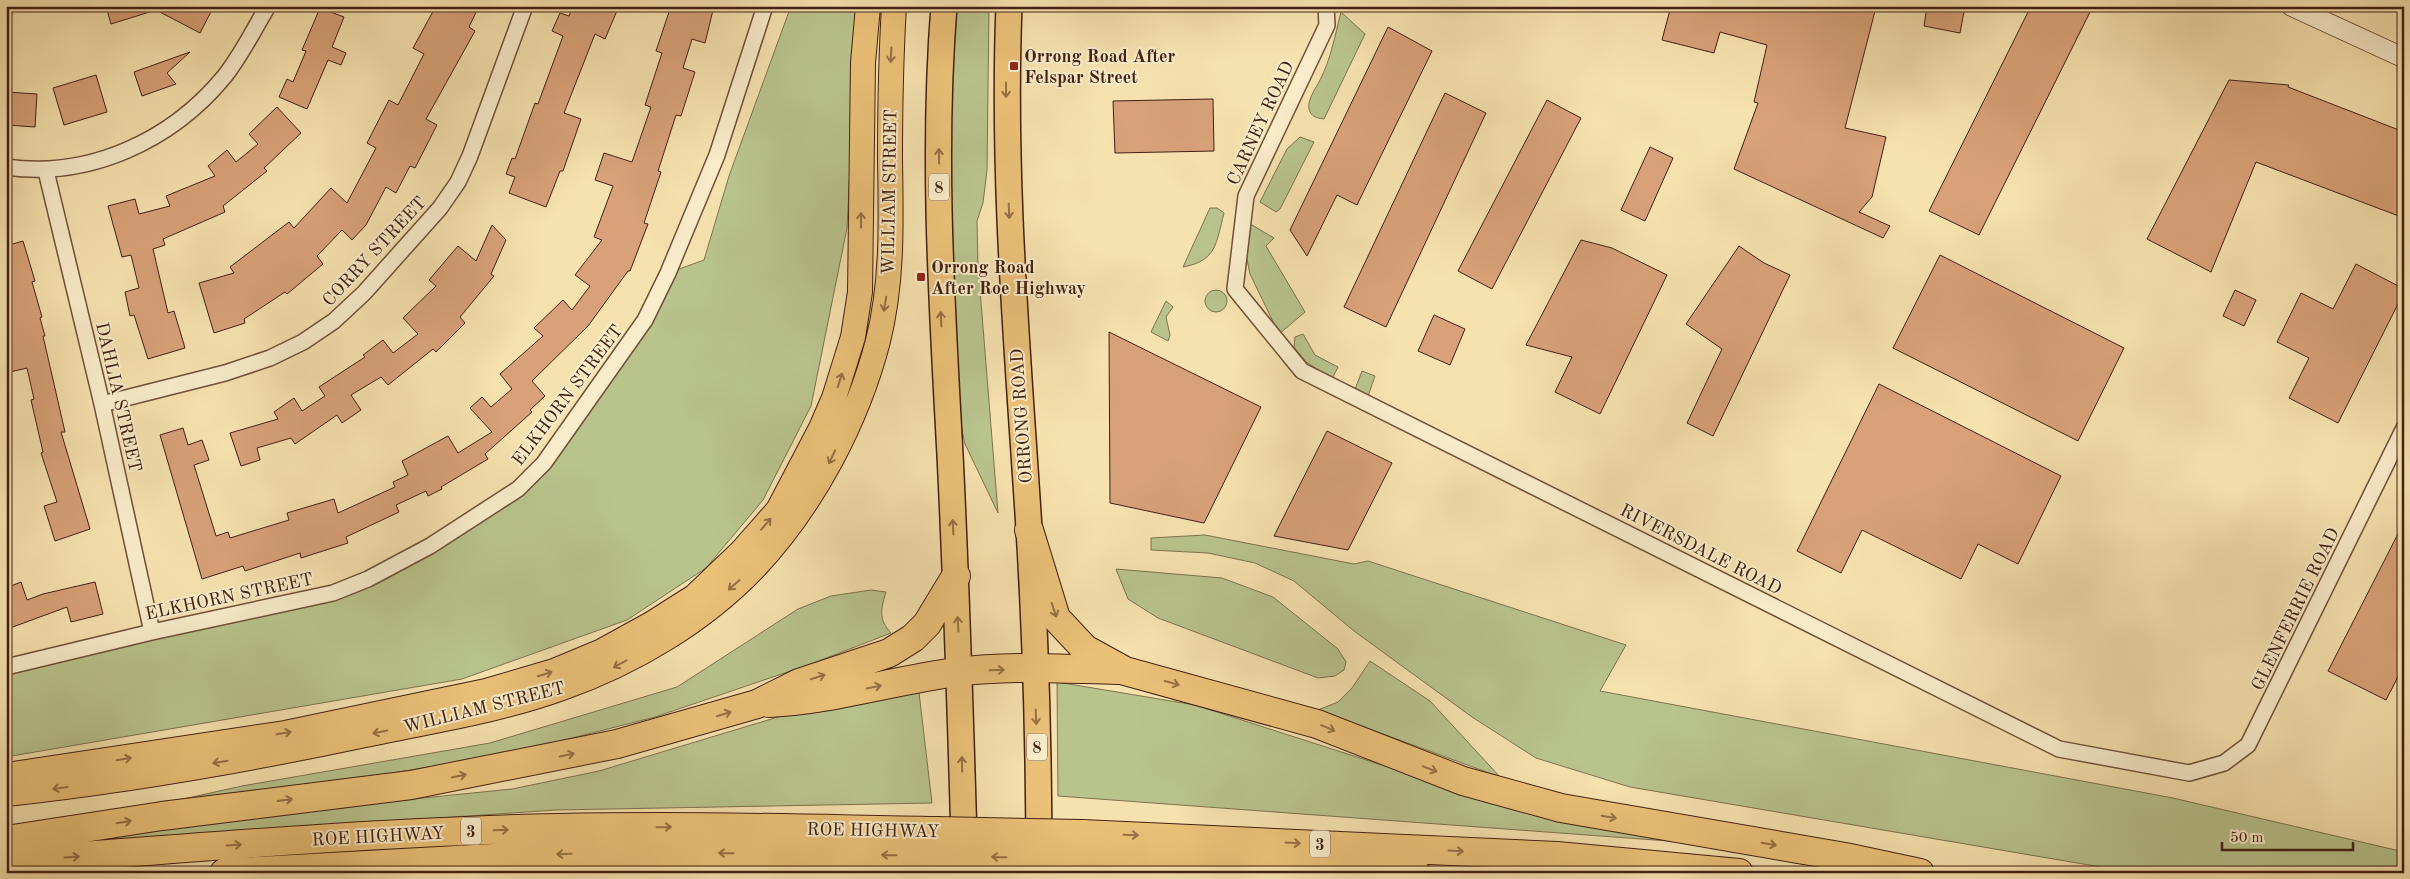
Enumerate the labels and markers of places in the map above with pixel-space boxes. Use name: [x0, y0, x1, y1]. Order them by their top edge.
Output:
place label: Orrong Road After Felspar Street: [1024, 48, 1176, 87]
marker: Orrong Road After Felspar Street: [1008, 60, 1020, 72]
place label: Orrong Road After Roe Highway: [931, 259, 1086, 298]
marker: Orrong Road After Roe Highway: [915, 271, 927, 283]

